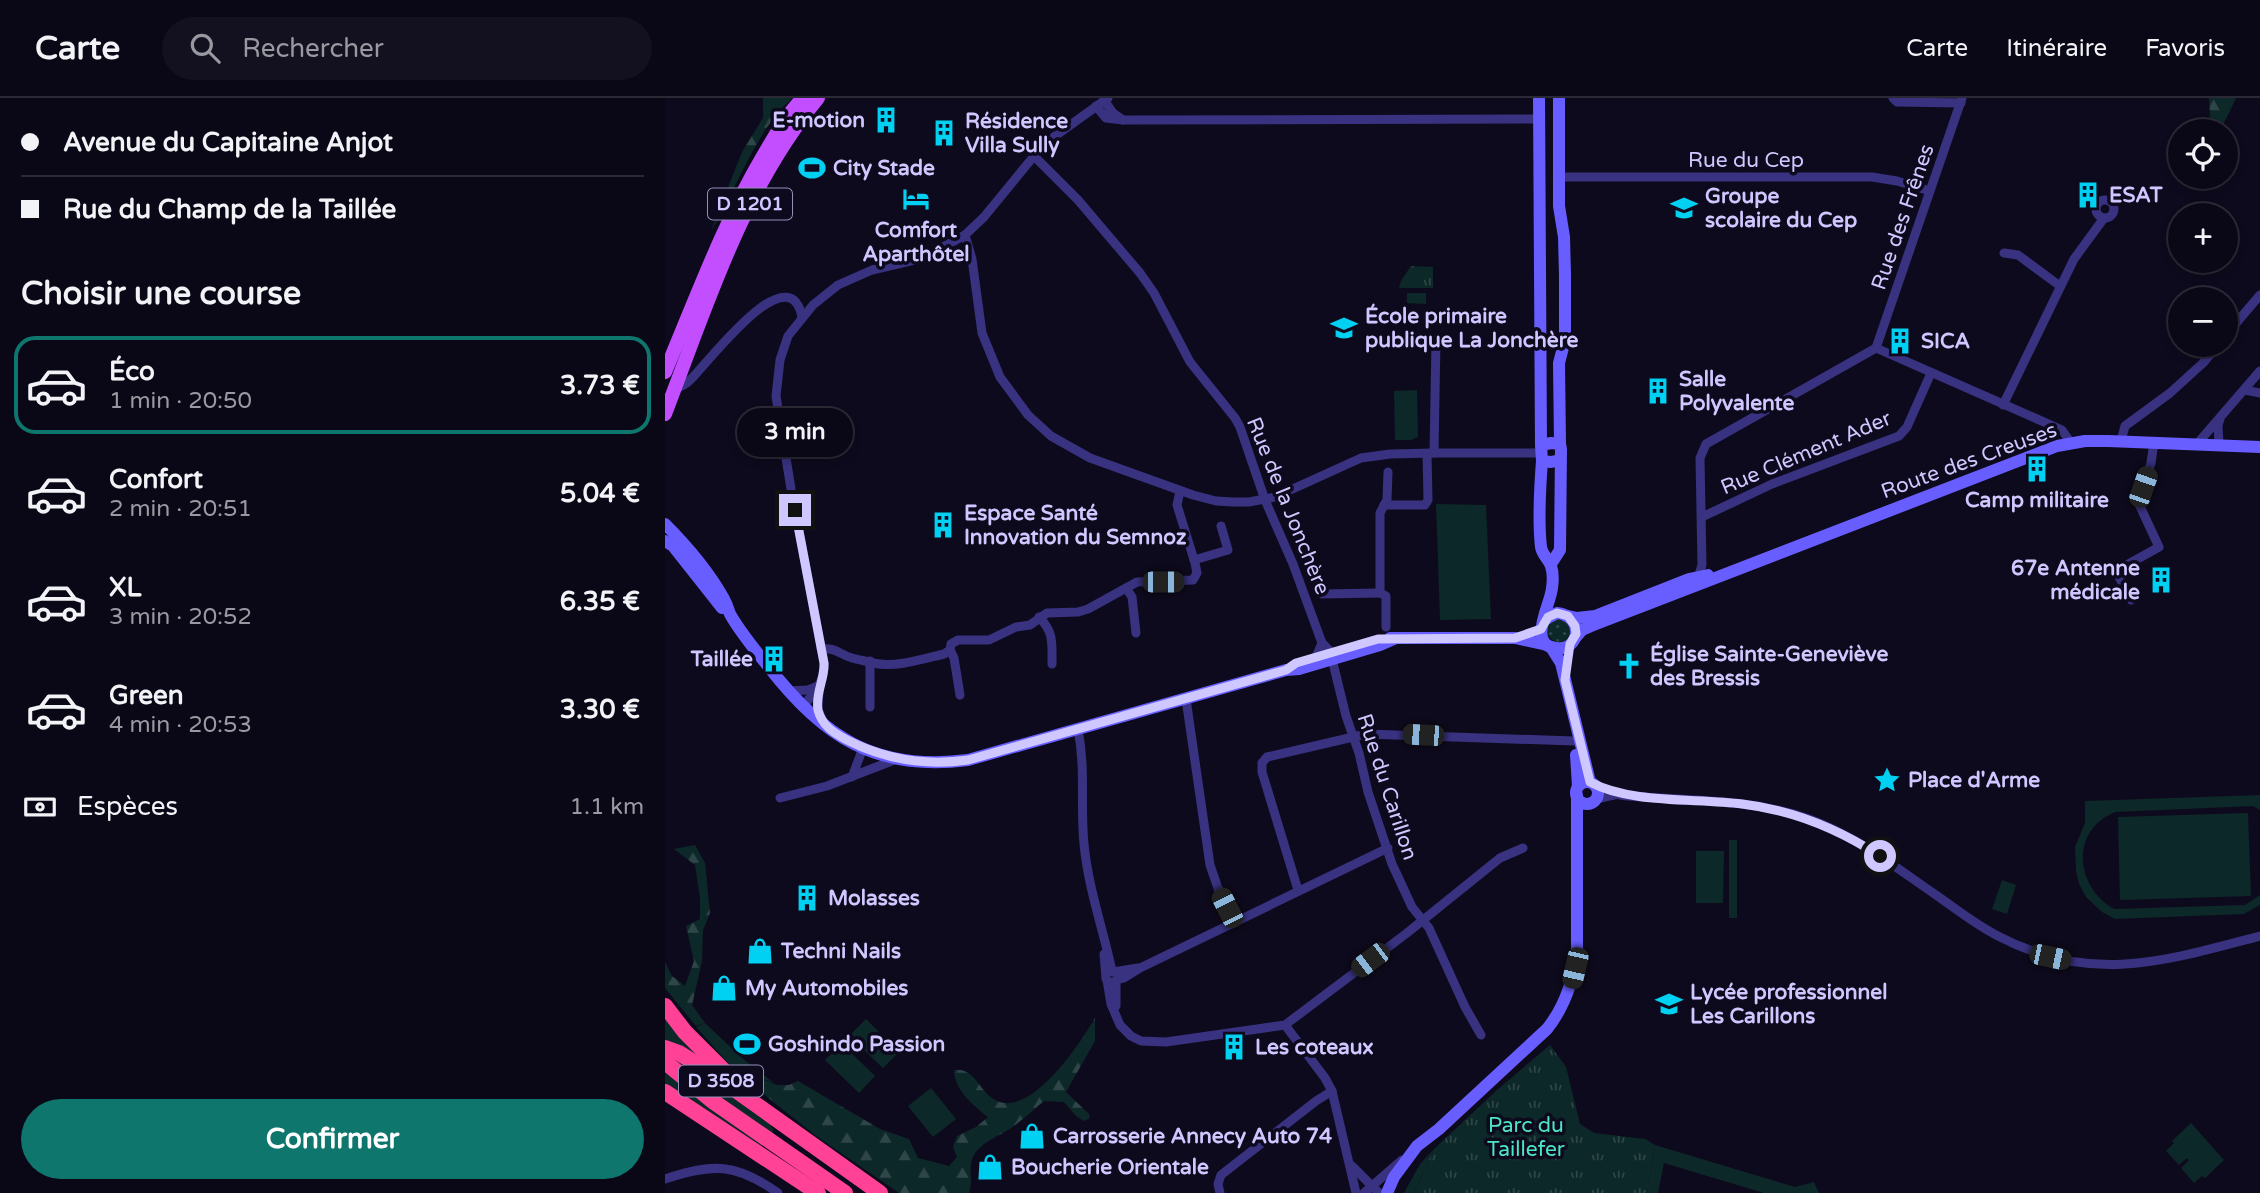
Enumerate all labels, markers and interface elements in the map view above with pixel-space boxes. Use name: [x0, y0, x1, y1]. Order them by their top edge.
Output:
search box: [162, 17, 652, 80]
text: Carte: [35, 29, 120, 68]
icon: search: [186, 29, 224, 67]
text: Rechercher: [242, 33, 384, 64]
text: Carte: [1906, 34, 1968, 63]
text: Itinéraire: [2006, 34, 2107, 63]
text: Favoris: [2145, 34, 2225, 63]
building icon: E-motion: [871, 105, 901, 135]
place label: E-motion: [772, 108, 865, 133]
place label: Résidence Villa Sully: [965, 109, 1068, 158]
building icon: Résidence Villa Sully: [929, 118, 959, 148]
map controls: [2168, 119, 2238, 357]
button: locate: [2168, 119, 2238, 189]
text: Avenue du Capitaine Anjot: [63, 127, 393, 158]
street label: Rue des Frênes: [1866, 141, 1940, 293]
street label: Rue du Cep: [1688, 148, 1804, 173]
sports icon: City Stade: [797, 153, 827, 183]
place label: City Stade: [833, 156, 935, 181]
building icon: ESAT: [2073, 180, 2103, 210]
place label: ESAT: [2109, 183, 2163, 208]
hotel icon: Comfort Aparthôtel: [901, 184, 931, 214]
place label: Groupe scolaire du Cep: [1705, 184, 1857, 233]
road number: D 1201: [708, 188, 792, 220]
school or university icon: Groupe scolaire du Cep: [1669, 193, 1699, 223]
text: Rue du Champ de la Taillée: [63, 194, 396, 225]
button: +: [2168, 203, 2238, 273]
place label: Comfort Aparthôtel: [862, 218, 970, 267]
text: Choisir une course: [21, 275, 301, 313]
button: −: [2168, 287, 2238, 357]
place label: École primaire publique La Jonchère: [1365, 303, 1578, 353]
school or university icon: École primaire publique La Jonchère: [1329, 313, 1359, 343]
building icon: SICA: [1885, 326, 1915, 356]
place label: SICA: [1921, 329, 1970, 354]
icon: car: [25, 354, 88, 417]
text: Éco: [109, 356, 155, 387]
place label: Salle Polyvalente: [1679, 367, 1794, 416]
text: 3.73 €: [560, 370, 640, 401]
building icon: Salle Polyvalente: [1643, 376, 1673, 406]
text: 1 min · 20:50: [109, 387, 252, 415]
street label: Rue Clément Ader: [1717, 406, 1895, 500]
callout: 3 min: [737, 408, 853, 458]
street label: Rue de la Jonchère: [1241, 414, 1335, 598]
text: 3 min: [764, 418, 826, 446]
street label: Route des Creuses: [1878, 418, 2060, 504]
building icon: Camp militaire: [2022, 454, 2052, 484]
icon: car: [25, 462, 88, 525]
text: Confort: [109, 464, 203, 495]
car: [2127, 464, 2160, 510]
text: 5.04 €: [560, 478, 640, 509]
place label: Camp militaire: [1965, 488, 2109, 513]
route end: [779, 494, 811, 526]
text: 2 min · 20:51: [109, 495, 252, 523]
place label: Espace Santé Innovation du Semnoz: [964, 501, 1187, 550]
building icon: Espace Santé Innovation du Semnoz: [928, 510, 958, 540]
place label: 67e Antenne médicale: [2011, 556, 2140, 605]
building icon: 67e Antenne médicale: [2146, 565, 2176, 595]
icon: car: [25, 570, 88, 633]
text: XL: [109, 572, 141, 603]
car: [1143, 572, 1185, 593]
text: 6.35 €: [560, 586, 640, 617]
text: 3 min · 20:52: [109, 603, 252, 631]
place label: Église Sainte-Geneviève des Bressis: [1650, 641, 1889, 691]
building icon: Taillée: [759, 644, 789, 674]
place label: Taillée: [690, 647, 753, 672]
church icon: Église Sainte-Geneviève des Bressis: [1614, 651, 1644, 681]
icon: car: [25, 678, 88, 741]
text: Green: [109, 680, 184, 711]
text: 3.30 €: [560, 694, 640, 725]
text: 4 min · 20:53: [109, 711, 252, 739]
street label: Rue du Carillon: [1352, 711, 1422, 863]
car: [1402, 723, 1445, 747]
place icon: Place d'Arme: [1872, 765, 1902, 795]
place label: Place d'Arme: [1908, 768, 2040, 793]
icon: cash: [21, 788, 59, 826]
text: Espèces: [77, 791, 178, 822]
text: 1.1 km: [570, 793, 644, 821]
route start: [1864, 840, 1896, 872]
building icon: Molasses: [792, 883, 822, 913]
car: [1209, 885, 1246, 931]
place label: Molasses: [828, 886, 920, 911]
shop icon: Techni Nails: [745, 936, 775, 966]
place label: Techni Nails: [780, 939, 901, 964]
car: [1347, 939, 1394, 981]
car: [2028, 942, 2073, 972]
car: [1561, 945, 1590, 991]
shop icon: My Automobiles: [709, 973, 739, 1003]
place label: My Automobiles: [745, 976, 908, 1001]
place label: Lycée professionnel Les Carillons: [1690, 980, 1887, 1029]
school or university icon: Lycée professionnel Les Carillons: [1654, 989, 1684, 1019]
sports icon: Goshindo Passion: [732, 1029, 762, 1059]
place label: Goshindo Passion: [768, 1032, 945, 1057]
building icon: Les coteaux: [1219, 1032, 1249, 1062]
place label: Les coteaux: [1255, 1035, 1374, 1060]
road number: D 3508: [679, 1065, 763, 1096]
button: Confirmer: [21, 1099, 644, 1179]
park label: Parc du Taillefer: [1487, 1113, 1565, 1162]
shop icon: Carrosserie Annecy Auto 74: [1017, 1121, 1047, 1151]
place label: Carrosserie Annecy Auto 74: [1053, 1124, 1332, 1149]
shop icon: Boucherie Orientale: [975, 1152, 1005, 1182]
place label: Boucherie Orientale: [1011, 1155, 1209, 1180]

